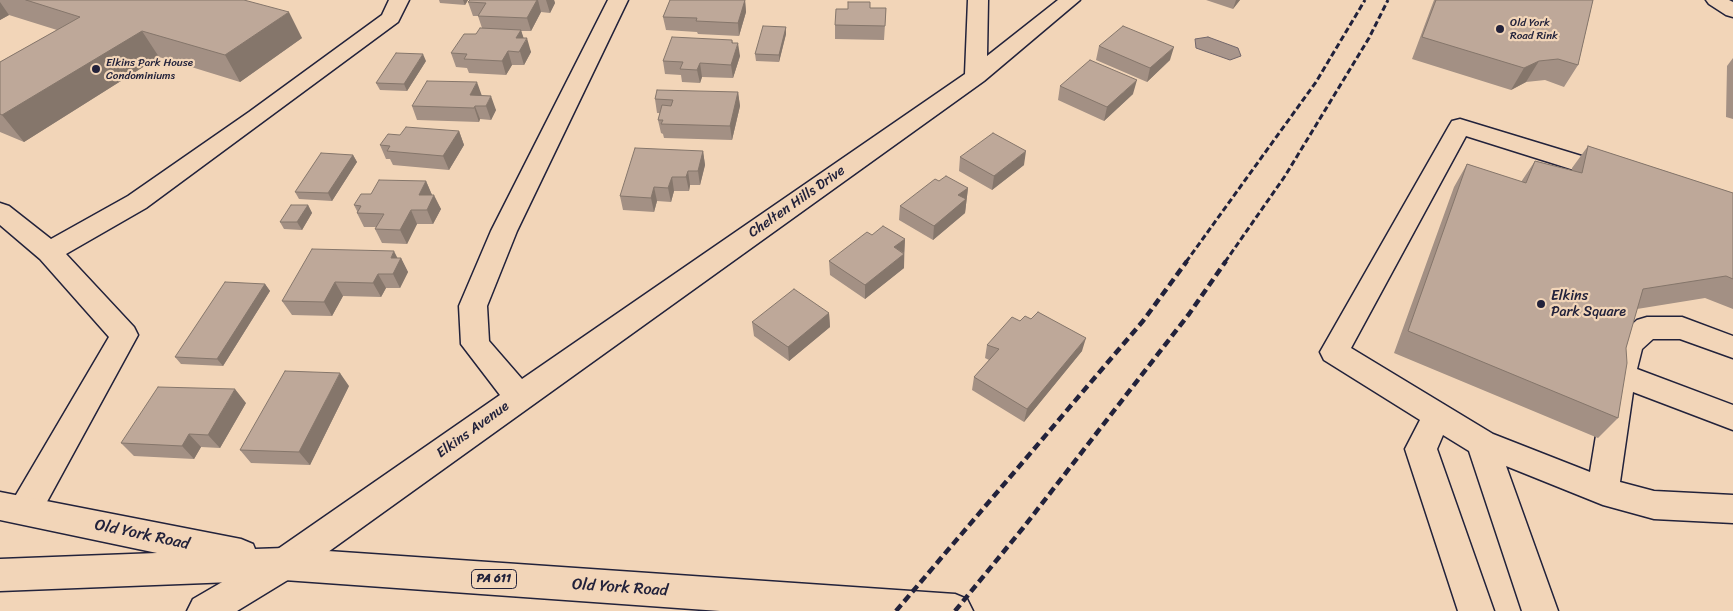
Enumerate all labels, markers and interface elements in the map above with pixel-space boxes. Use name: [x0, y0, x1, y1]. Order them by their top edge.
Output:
place label: Old York Road Rink: [1510, 16, 1558, 42]
marker: Old York Road Rink: [1494, 23, 1506, 35]
place label: Elkins Park House Condominiums: [106, 56, 193, 82]
marker: Elkins Park House Condominiums: [90, 63, 102, 75]
street label: Chelten Hills Drive: [745, 162, 849, 242]
place label: Elkins Park Square: [1551, 288, 1626, 321]
marker: Elkins Park Square: [1535, 298, 1547, 310]
street label: Elkins Avenue: [434, 398, 512, 462]
street label: Old York Road: [93, 516, 191, 554]
road number: PA 611: [472, 570, 516, 588]
street label: Old York Road: [571, 575, 669, 601]

